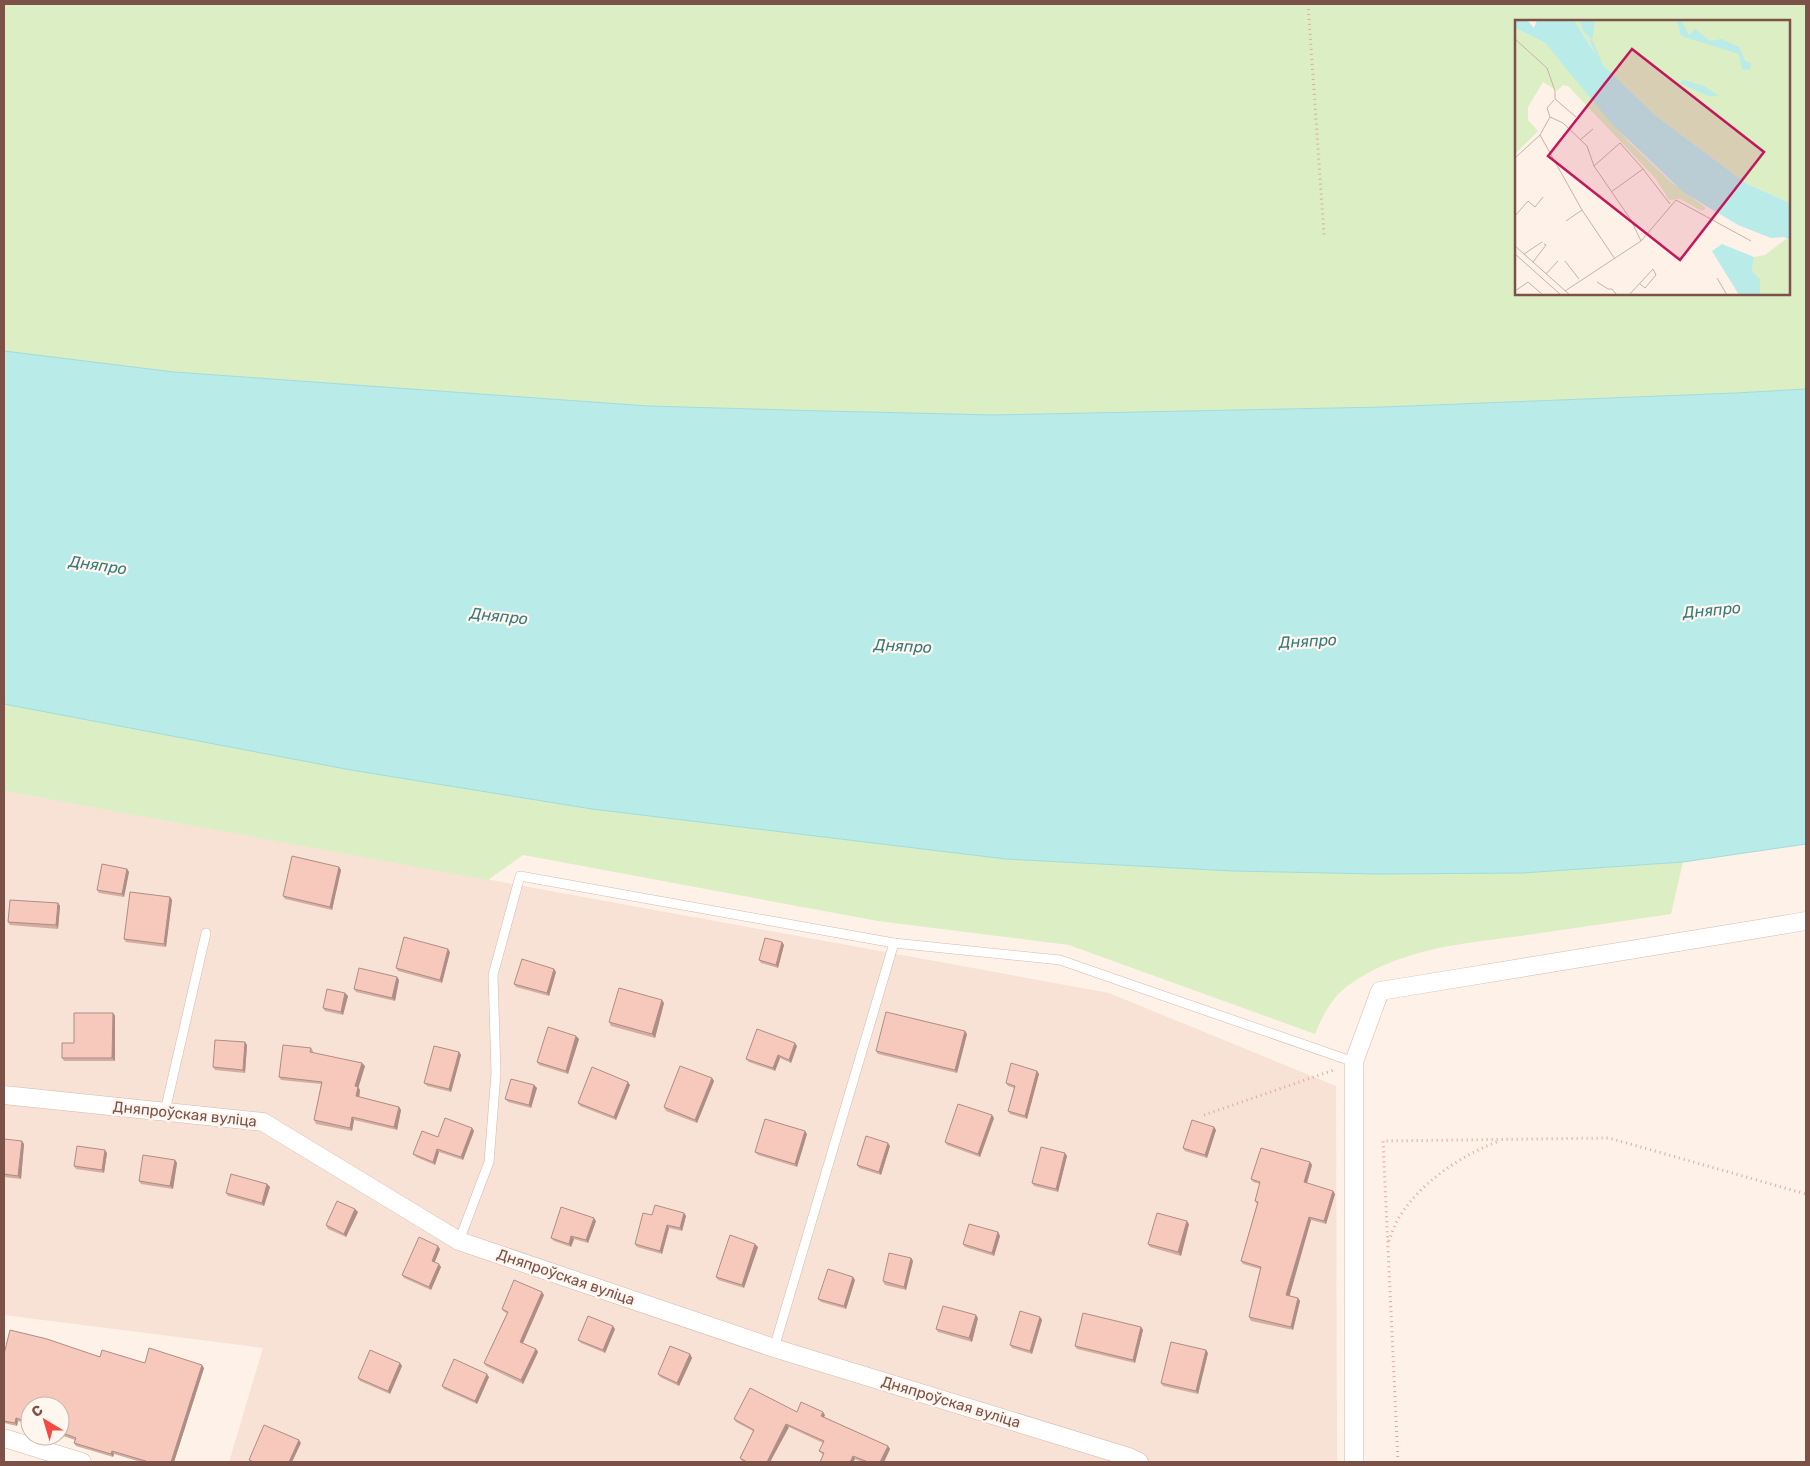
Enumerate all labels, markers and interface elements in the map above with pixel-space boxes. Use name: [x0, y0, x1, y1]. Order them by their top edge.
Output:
inset map: [1515, 20, 1790, 295]
water label: Дняпро: [66, 551, 128, 578]
water label: Дняпро: [1680, 598, 1742, 622]
water label: Дняпро: [467, 603, 529, 628]
water label: Дняпро: [1277, 630, 1337, 652]
water label: Дняпро: [872, 635, 932, 657]
street label: Дняпроўская вуліца: [112, 1097, 258, 1131]
street label: Дняпроўская вуліца: [495, 1245, 637, 1309]
street label: Дняпроўская вуліца: [879, 1372, 1023, 1432]
north arrow: [20, 1396, 70, 1446]
text: С: [28, 1401, 47, 1421]

